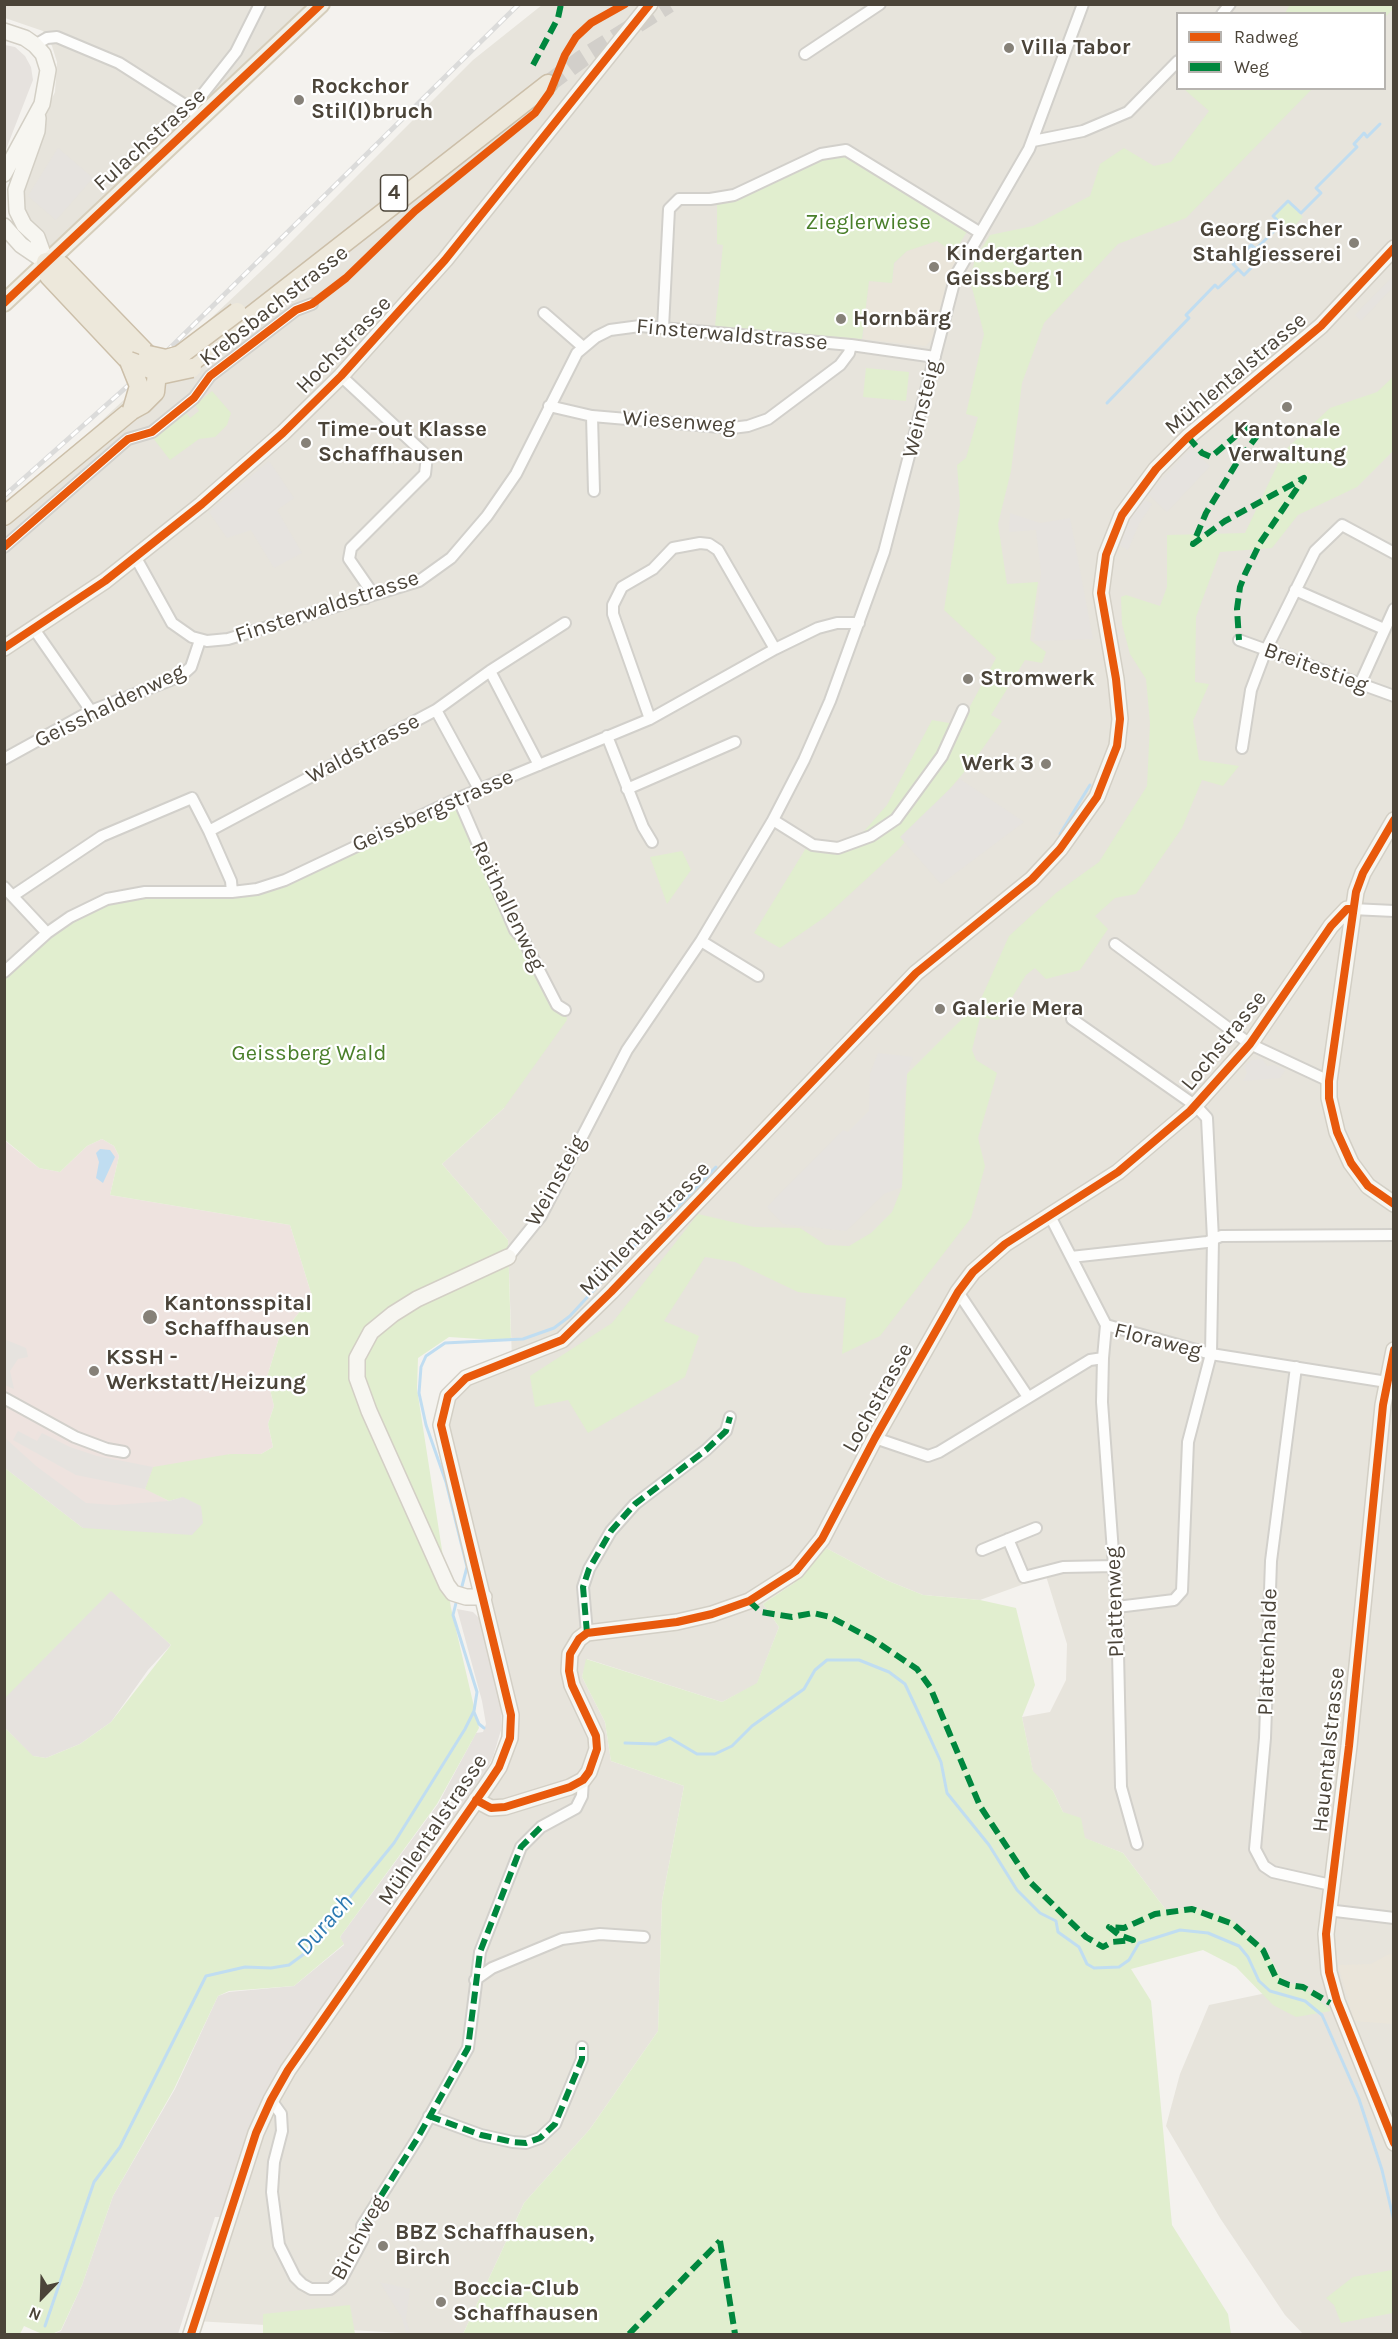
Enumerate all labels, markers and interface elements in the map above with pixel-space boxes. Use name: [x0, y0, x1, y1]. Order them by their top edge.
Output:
legend: [1176, 12, 1386, 90]
text: Radweg: [1234, 26, 1298, 48]
place label: Villa Tabor: [1021, 35, 1130, 61]
marker: Villa Tabor: [1002, 41, 1016, 55]
text: Weg: [1234, 56, 1269, 78]
place label: Rockchor Stil(l)bruch: [311, 74, 433, 125]
street label: Fulachstrasse: [89, 83, 211, 197]
marker: Rockchor Stil(l)bruch: [292, 93, 306, 107]
road number: 4: [380, 175, 408, 211]
park label: Zieglerwiese: [805, 210, 931, 236]
place label: Georg Fischer Stahlgiesserei: [1192, 217, 1342, 268]
marker: Georg Fischer Stahlgiesserei: [1347, 236, 1361, 250]
street label: Krebsbachstrasse: [194, 240, 354, 372]
place label: Kindergarten Geissberg 1: [946, 241, 1083, 292]
marker: Kindergarten Geissberg 1: [927, 260, 941, 274]
street label: Hochstrasse: [291, 291, 397, 399]
place label: Hornbärg: [853, 306, 951, 332]
street label: Mühlentalstrasse: [1160, 307, 1312, 441]
marker: Hornbärg: [834, 312, 848, 326]
street label: Finsterwaldstrasse: [635, 313, 829, 357]
street label: Weinsteig: [897, 357, 947, 461]
marker: Kantonale Verwaltung: [1280, 400, 1294, 414]
street label: Wiesenweg: [622, 405, 736, 439]
place label: Time-out Klasse Schaffhausen: [318, 417, 487, 469]
place label: Kantonale Verwaltung: [1228, 417, 1346, 469]
marker: Time-out Klasse Schaffhausen: [299, 436, 313, 450]
street label: Finsterwaldstrasse: [232, 565, 422, 649]
street label: Breitestieg: [1260, 637, 1372, 699]
street label: Geisshaldenweg: [31, 658, 189, 754]
place label: Stromwerk: [980, 666, 1095, 692]
marker: Stromwerk: [961, 672, 975, 686]
street label: Waldstrasse: [302, 708, 424, 790]
place label: Werk 3: [962, 751, 1034, 777]
marker: Werk 3: [1039, 757, 1053, 771]
street label: Geissbergstrasse: [348, 764, 518, 858]
street label: Reithallenweg: [465, 837, 551, 975]
street label: Lochstrasse: [1176, 986, 1272, 1096]
place label: Galerie Mera: [952, 996, 1084, 1022]
marker: Galerie Mera: [933, 1002, 947, 1016]
park label: Geissberg Wald: [232, 1041, 386, 1067]
street label: Weinsteig: [520, 1131, 592, 1231]
street label: Mühlentalstrasse: [574, 1156, 716, 1302]
place label: Kantonsspital Schaffhausen: [164, 1291, 312, 1342]
marker: Kantonsspital Schaffhausen: [141, 1308, 159, 1326]
street label: Floraweg: [1111, 1317, 1205, 1365]
street label: Lochstrasse: [837, 1339, 919, 1457]
place label: KSSH - Werkstatt/Heizung: [106, 1345, 306, 1396]
marker: KSSH - Werkstatt/Heizung: [87, 1364, 101, 1378]
street label: Plattenweg: [1100, 1546, 1130, 1658]
street label: Plattenhalde: [1253, 1588, 1283, 1716]
street label: Hauentalstrasse: [1307, 1666, 1351, 1834]
street label: Mühlentalstrasse: [373, 1749, 493, 1911]
water label: Durach: [291, 1888, 359, 1962]
street label: Birchweg: [326, 2191, 392, 2285]
place label: BBZ Schaffhausen, Birch: [395, 2220, 594, 2272]
marker: BBZ Schaffhausen, Birch: [376, 2239, 390, 2253]
north arrow: [12, 2267, 72, 2327]
place label: Boccia-Club Schaffhausen: [453, 2276, 599, 2328]
marker: Boccia-Club Schaffhausen: [434, 2295, 448, 2309]
text: N: [26, 2303, 44, 2325]

